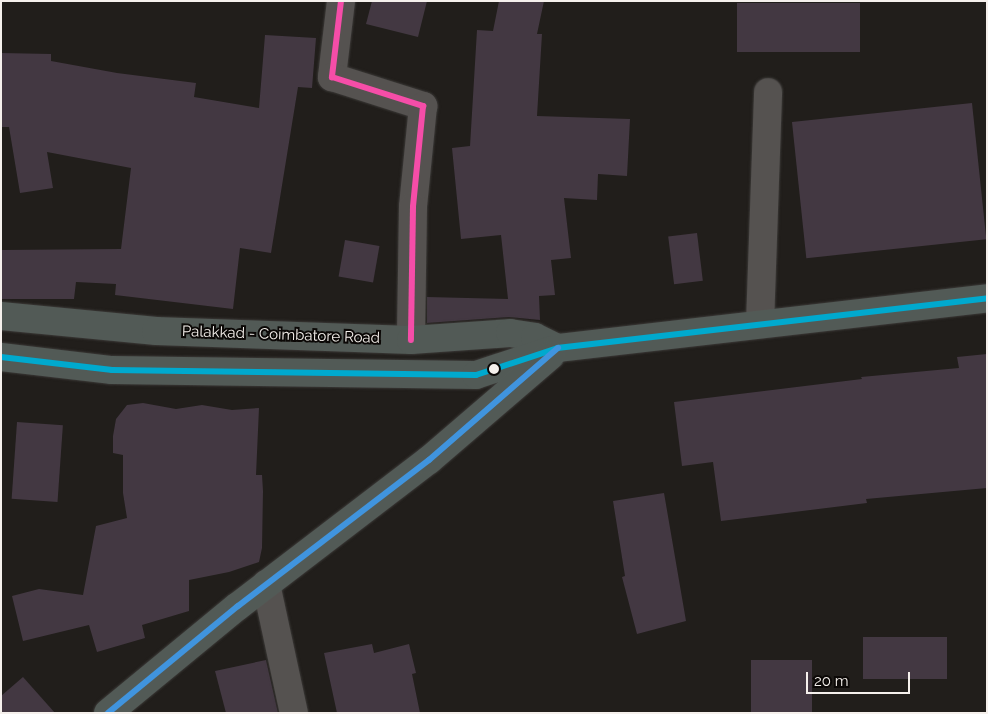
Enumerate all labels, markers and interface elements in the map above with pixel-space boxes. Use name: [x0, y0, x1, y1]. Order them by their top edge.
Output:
street label: Palakkad - Coimbatore Road: [182, 323, 380, 347]
unlabelled marker: [489, 364, 499, 374]
scale bar: [808, 662, 912, 694]
text: 20 m: [814, 672, 849, 690]

